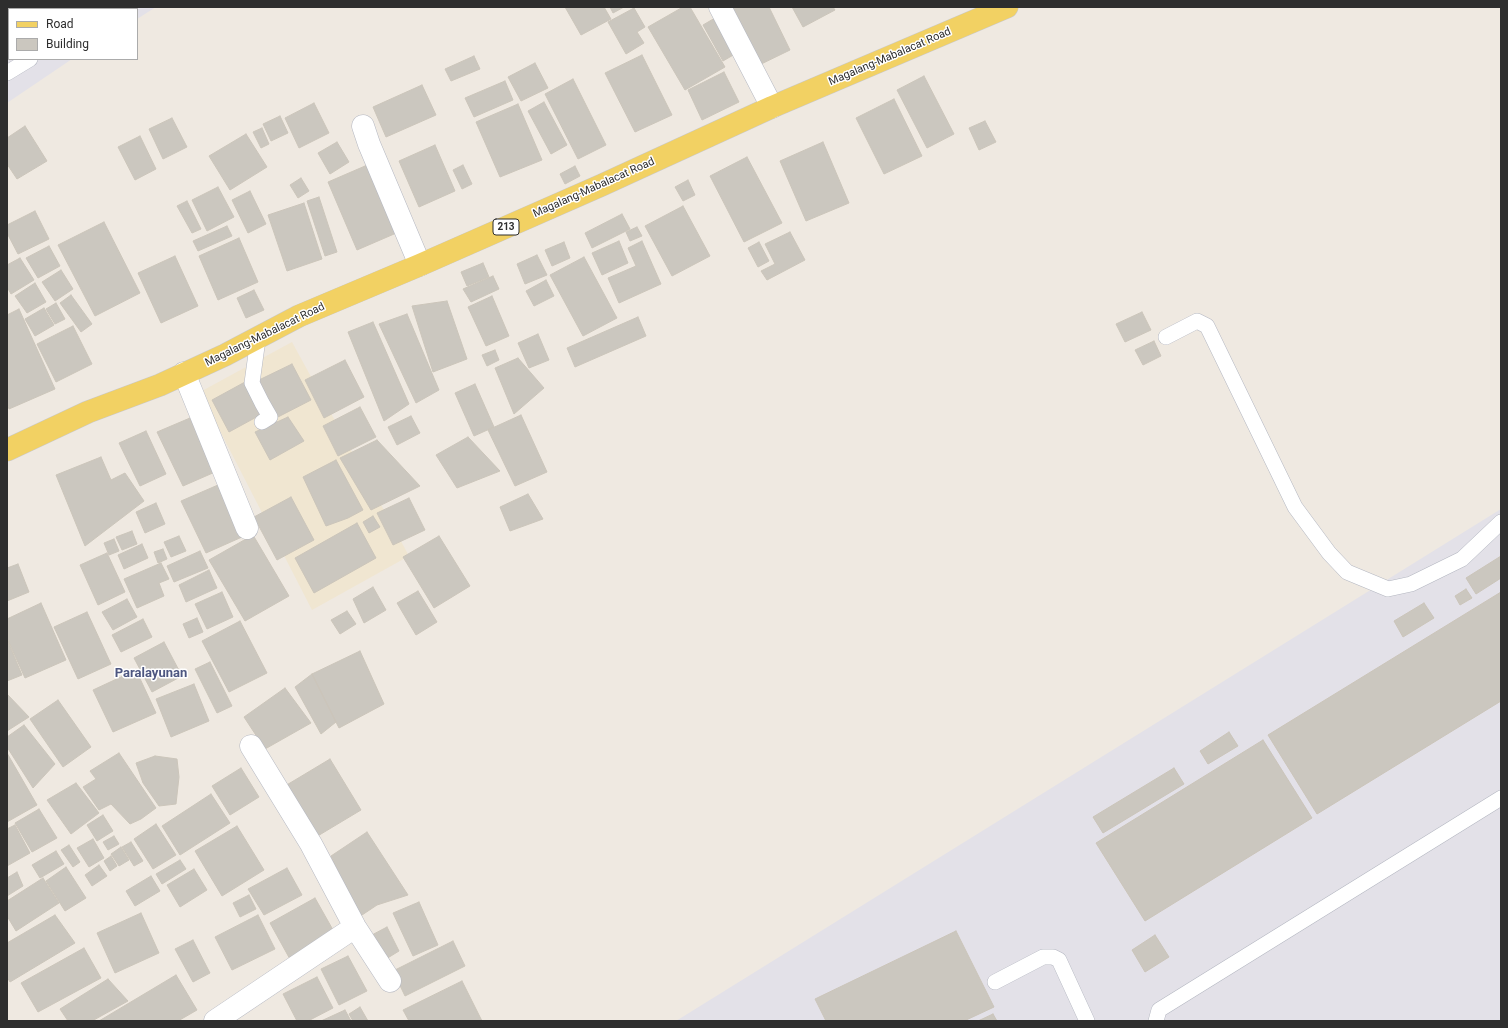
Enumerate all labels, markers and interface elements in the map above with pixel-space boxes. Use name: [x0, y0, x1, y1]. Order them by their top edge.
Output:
legend: [8, 8, 138, 60]
text: Road: [46, 17, 74, 31]
street label: Magalang-Mabalacat Road: [827, 25, 953, 89]
text: Building: [46, 37, 89, 51]
street label: Magalang-Mabalacat Road: [531, 155, 657, 221]
road number: 213: [493, 219, 519, 235]
street label: Magalang-Mabalacat Road: [203, 300, 327, 370]
district label: Paralayunan: [115, 666, 187, 682]

